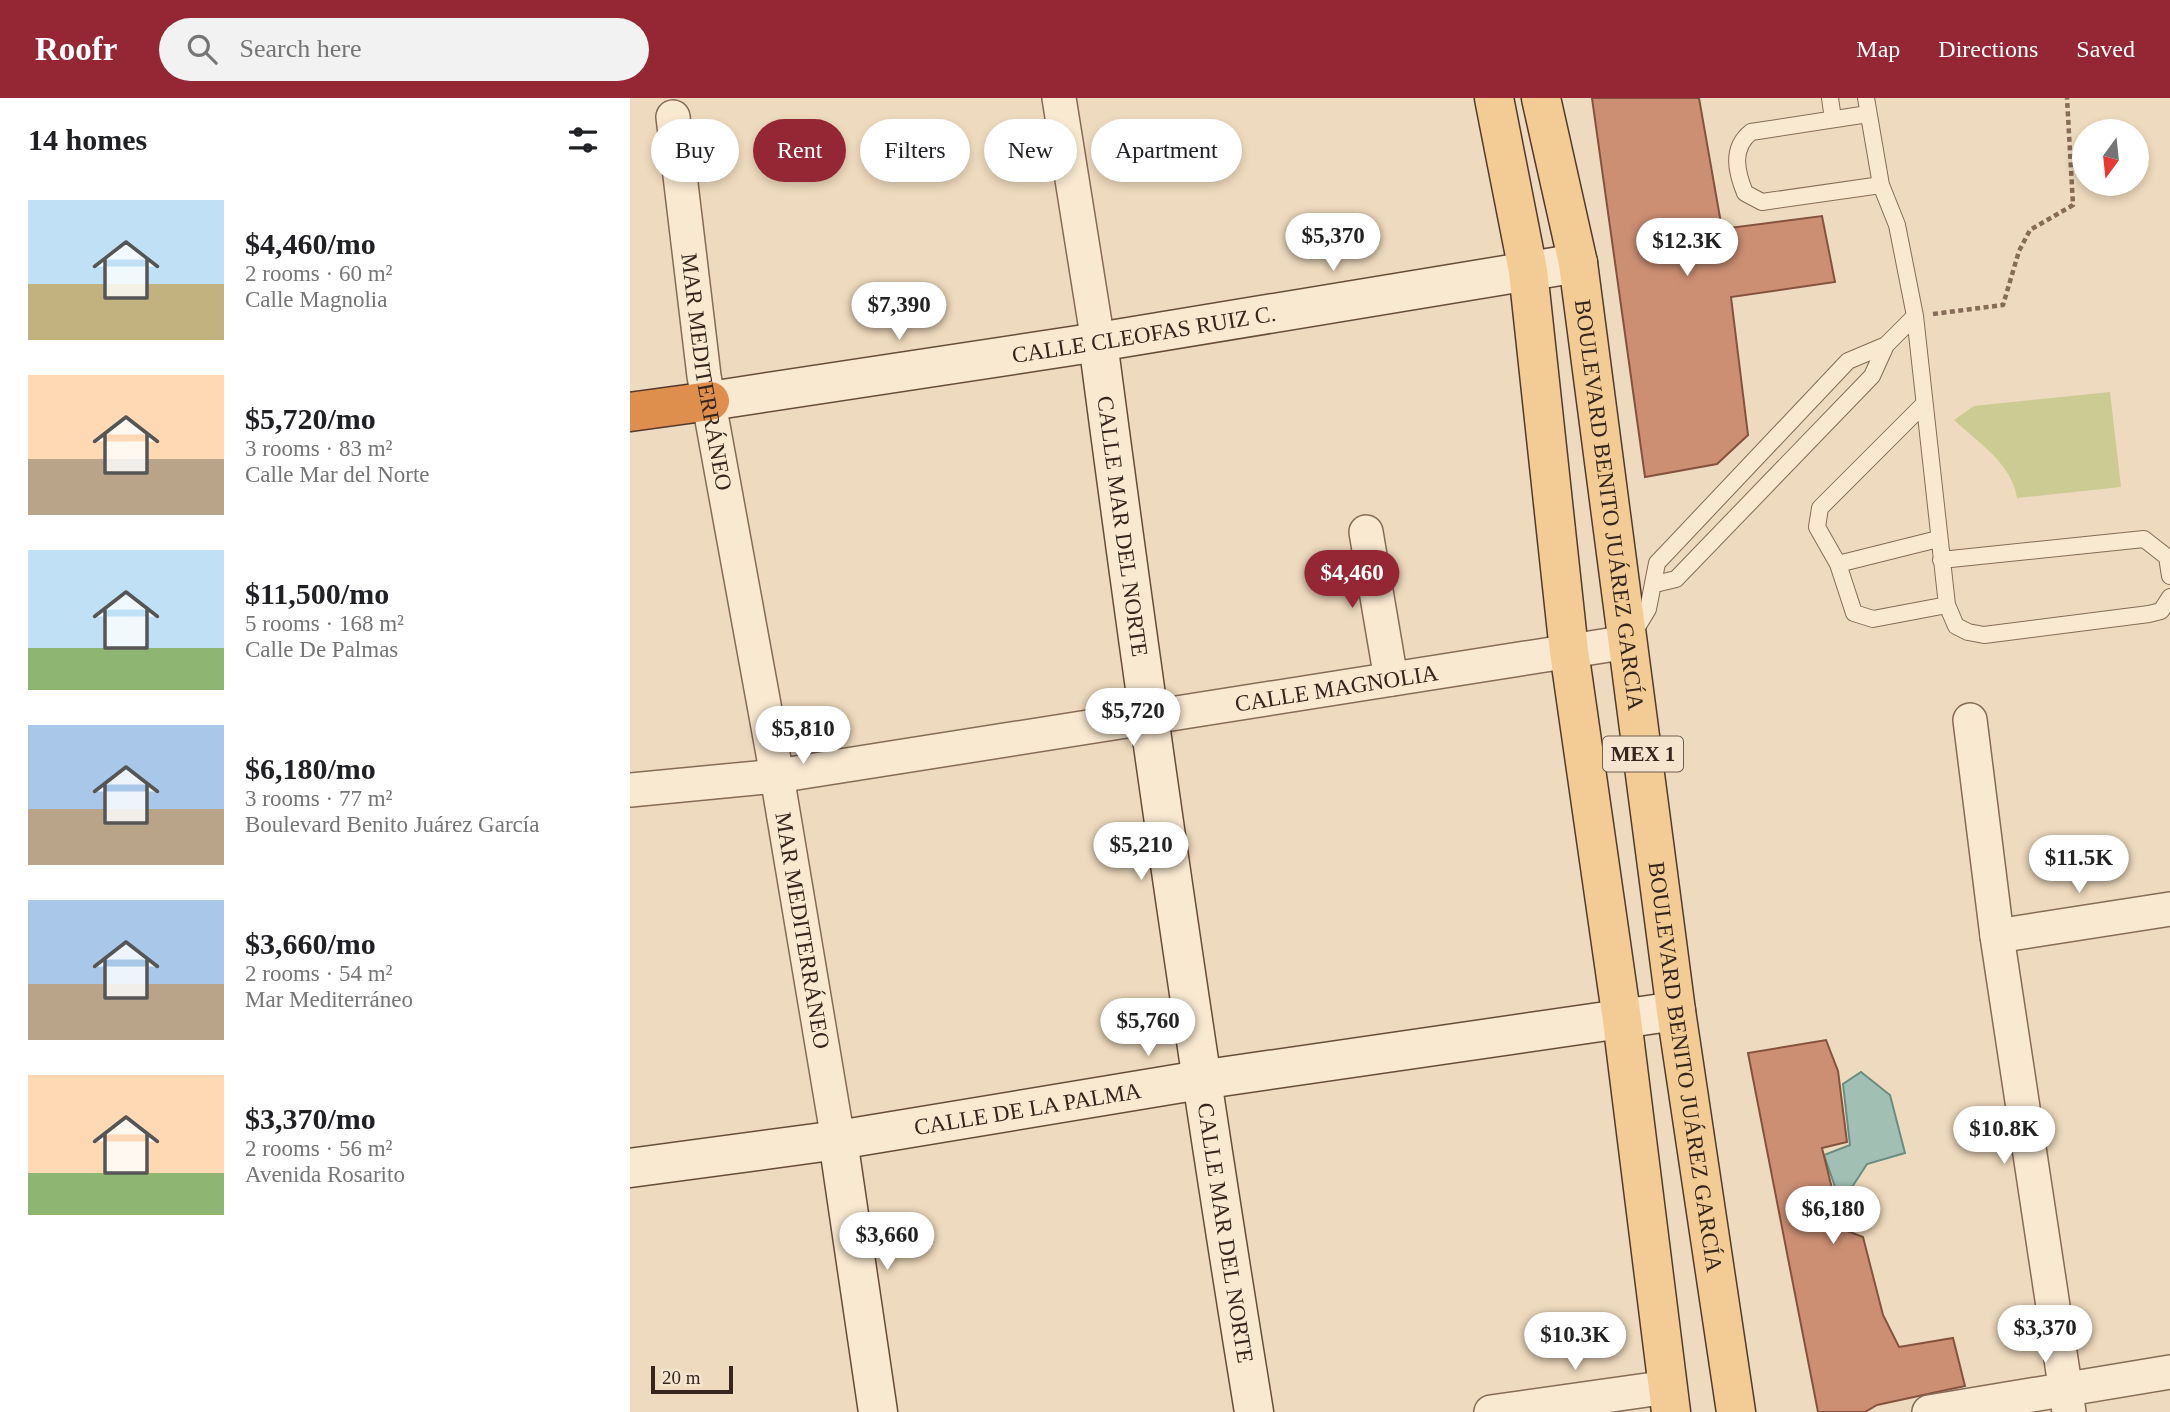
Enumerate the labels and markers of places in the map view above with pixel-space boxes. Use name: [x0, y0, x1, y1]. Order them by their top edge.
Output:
pin: $5,370: [1276, 214, 1390, 273]
pin: $12.3K: [1630, 218, 1744, 278]
pin: $7,390: [842, 282, 956, 342]
pin: $4,460: [1295, 550, 1409, 610]
pin: $5,720: [1076, 688, 1190, 748]
pin: $5,810: [746, 706, 860, 766]
pin: $5,210: [1084, 822, 1198, 882]
pin: $11.5K: [2022, 836, 2136, 895]
pin: $5,760: [1091, 998, 1205, 1058]
pin: $10.8K: [1947, 1107, 2061, 1166]
pin: $6,180: [1776, 1186, 1890, 1246]
pin: $3,660: [830, 1212, 944, 1272]
pin: $3,370: [1988, 1306, 2102, 1365]
pin: $10.3K: [1518, 1312, 1632, 1372]

